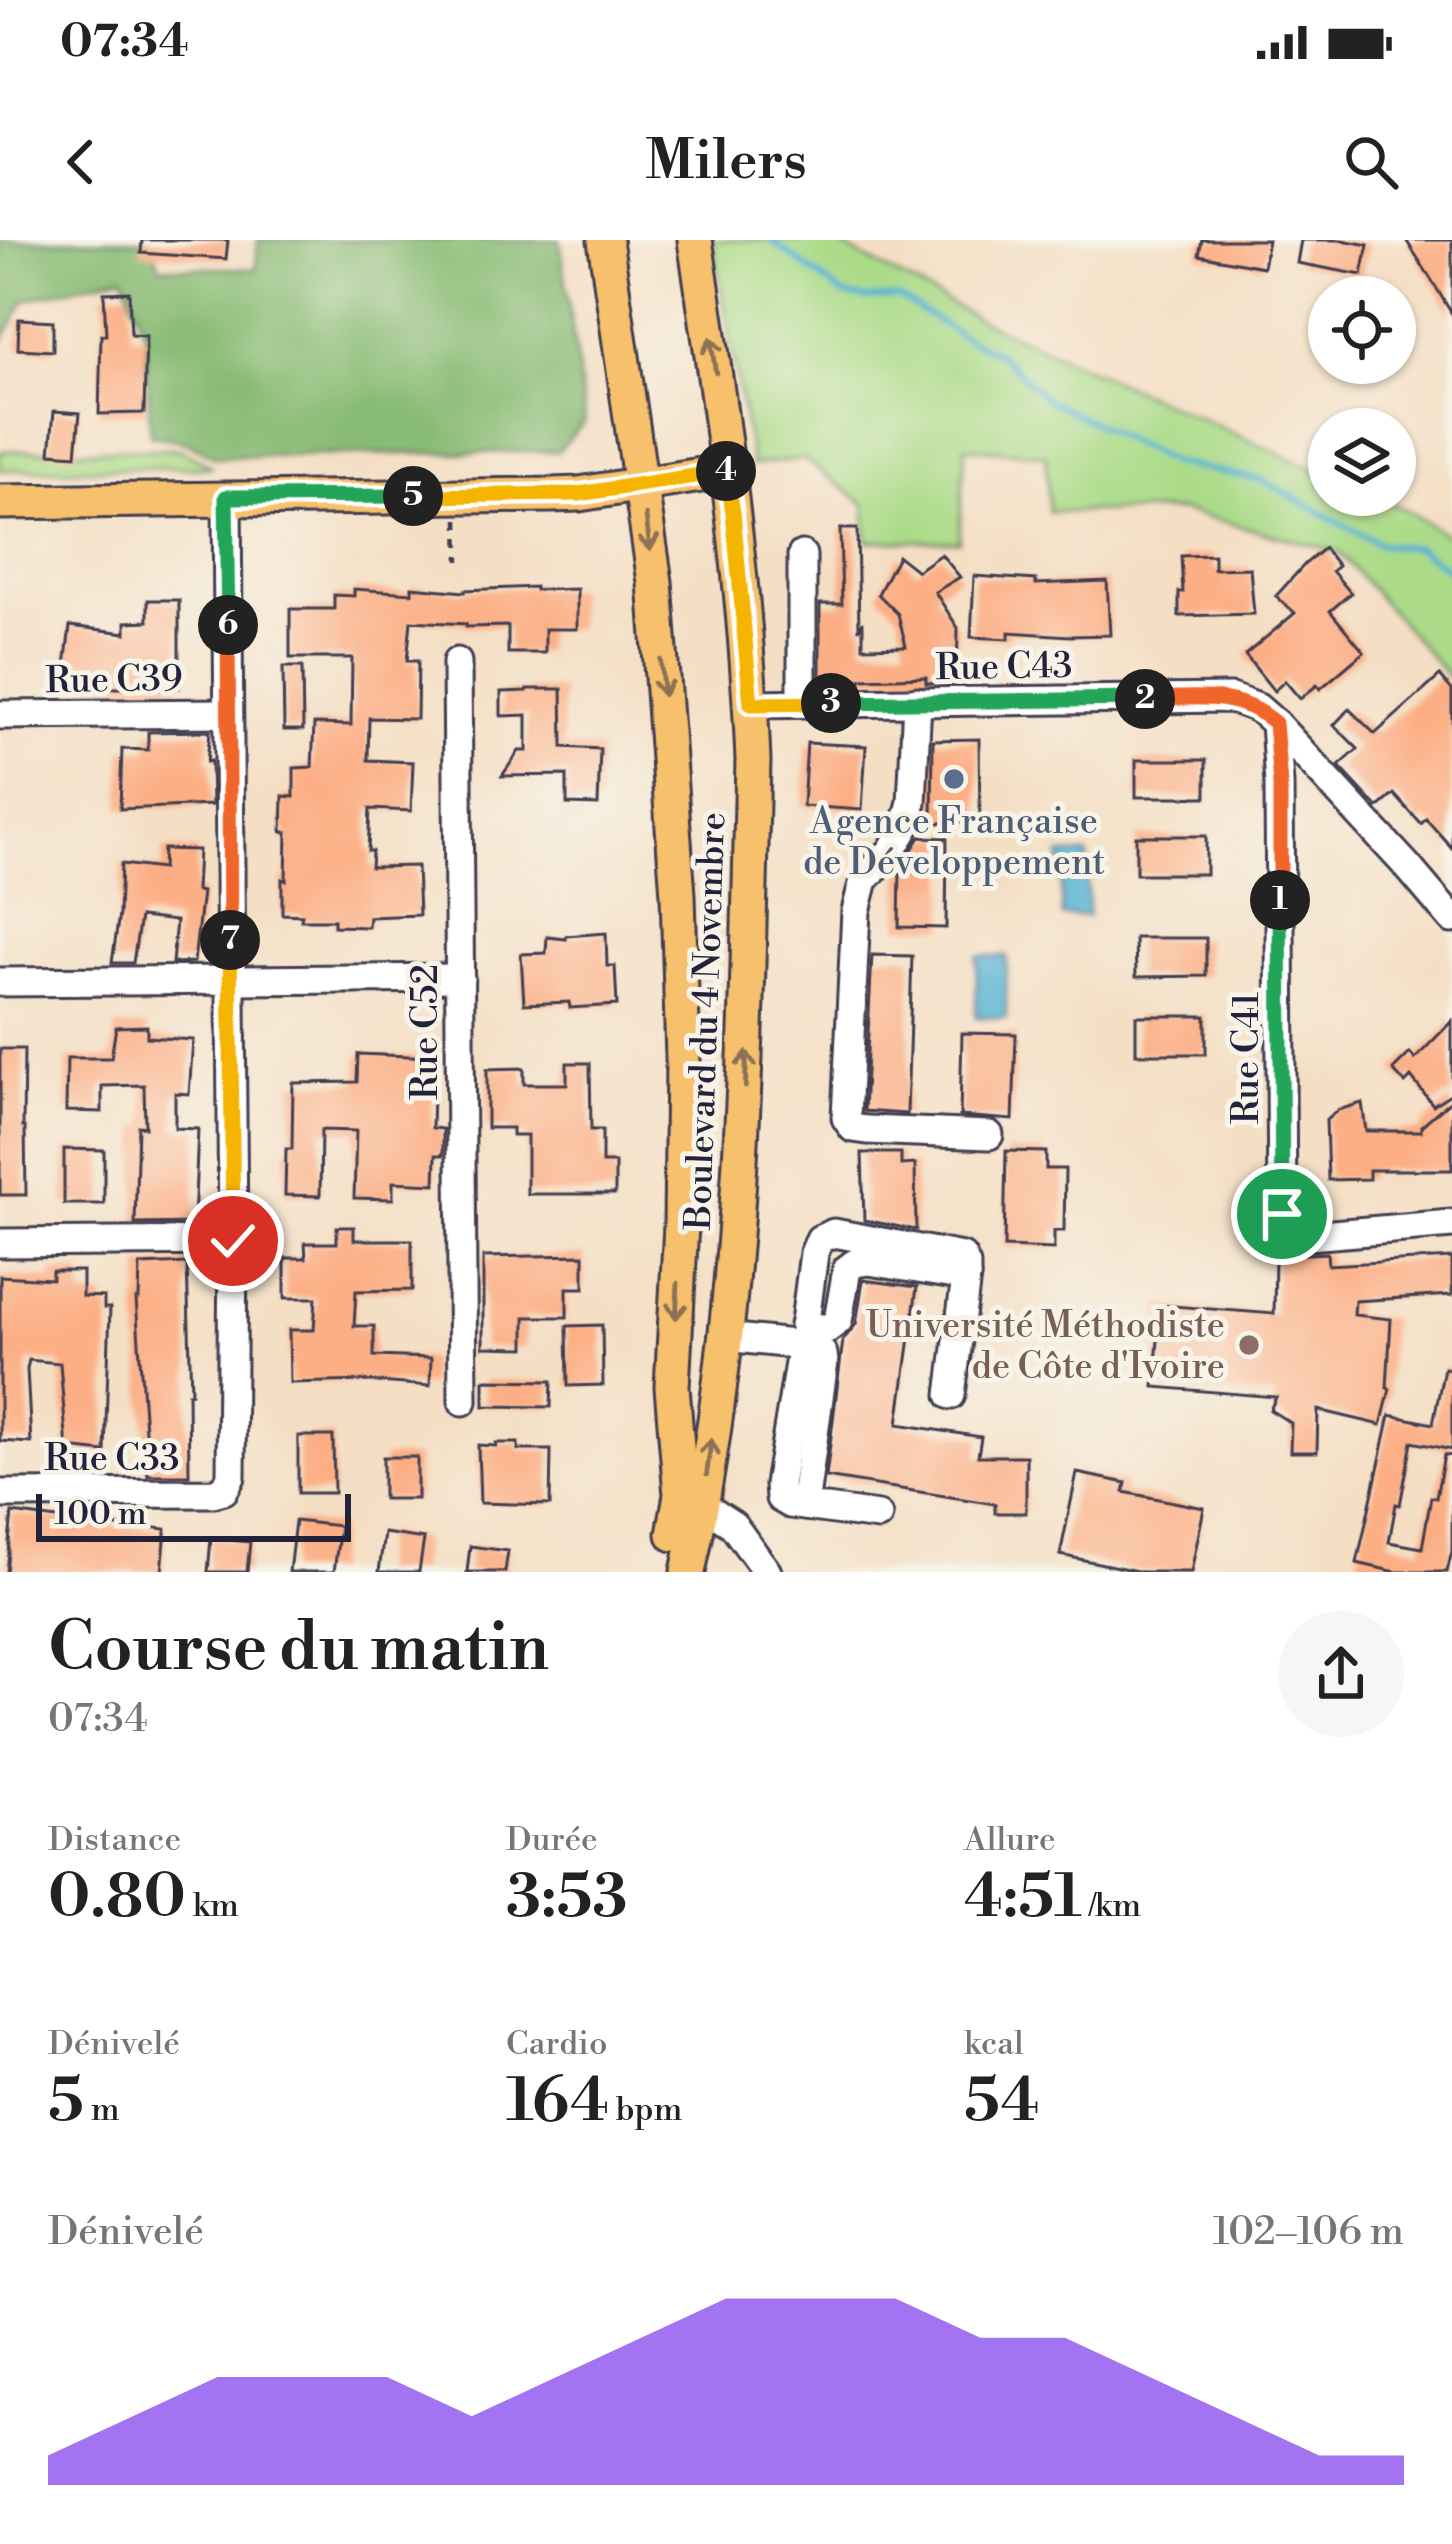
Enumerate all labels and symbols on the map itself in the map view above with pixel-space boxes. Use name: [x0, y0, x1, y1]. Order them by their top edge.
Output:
one-way arrow: [700, 337, 723, 376]
pin: 4: [696, 441, 756, 501]
pin: 5: [383, 466, 443, 526]
one-way arrow: [637, 513, 660, 552]
pin: 6: [198, 595, 258, 655]
street label: Rue C43: [935, 644, 1073, 691]
street label: Rue C39: [45, 657, 183, 704]
one-way arrow: [651, 657, 674, 696]
pin: 2: [1115, 669, 1175, 729]
pin: 3: [801, 673, 861, 733]
marker: Agence Française de Développement: [941, 766, 967, 792]
place label: Agence Française de Développement: [803, 800, 1105, 886]
street label: Boulevard du 4 Novembre: [677, 811, 736, 1232]
pin: 1: [1250, 870, 1310, 930]
pin: 7: [200, 910, 260, 970]
street label: Rue C52: [404, 964, 449, 1100]
street label: Rue C41: [1225, 991, 1270, 1124]
one-way arrow: [735, 1050, 758, 1089]
pin: [1231, 1163, 1333, 1265]
pin: [182, 1190, 284, 1292]
one-way arrow: [665, 1281, 688, 1320]
place label: Université Méthodiste de Côte d'Ivoire: [866, 1304, 1225, 1390]
marker: Université Méthodiste de Côte d'Ivoire: [1236, 1332, 1262, 1358]
street label: Rue C33: [44, 1437, 180, 1482]
one-way arrow: [698, 1438, 721, 1477]
scale bar: [36, 1488, 351, 1541]

